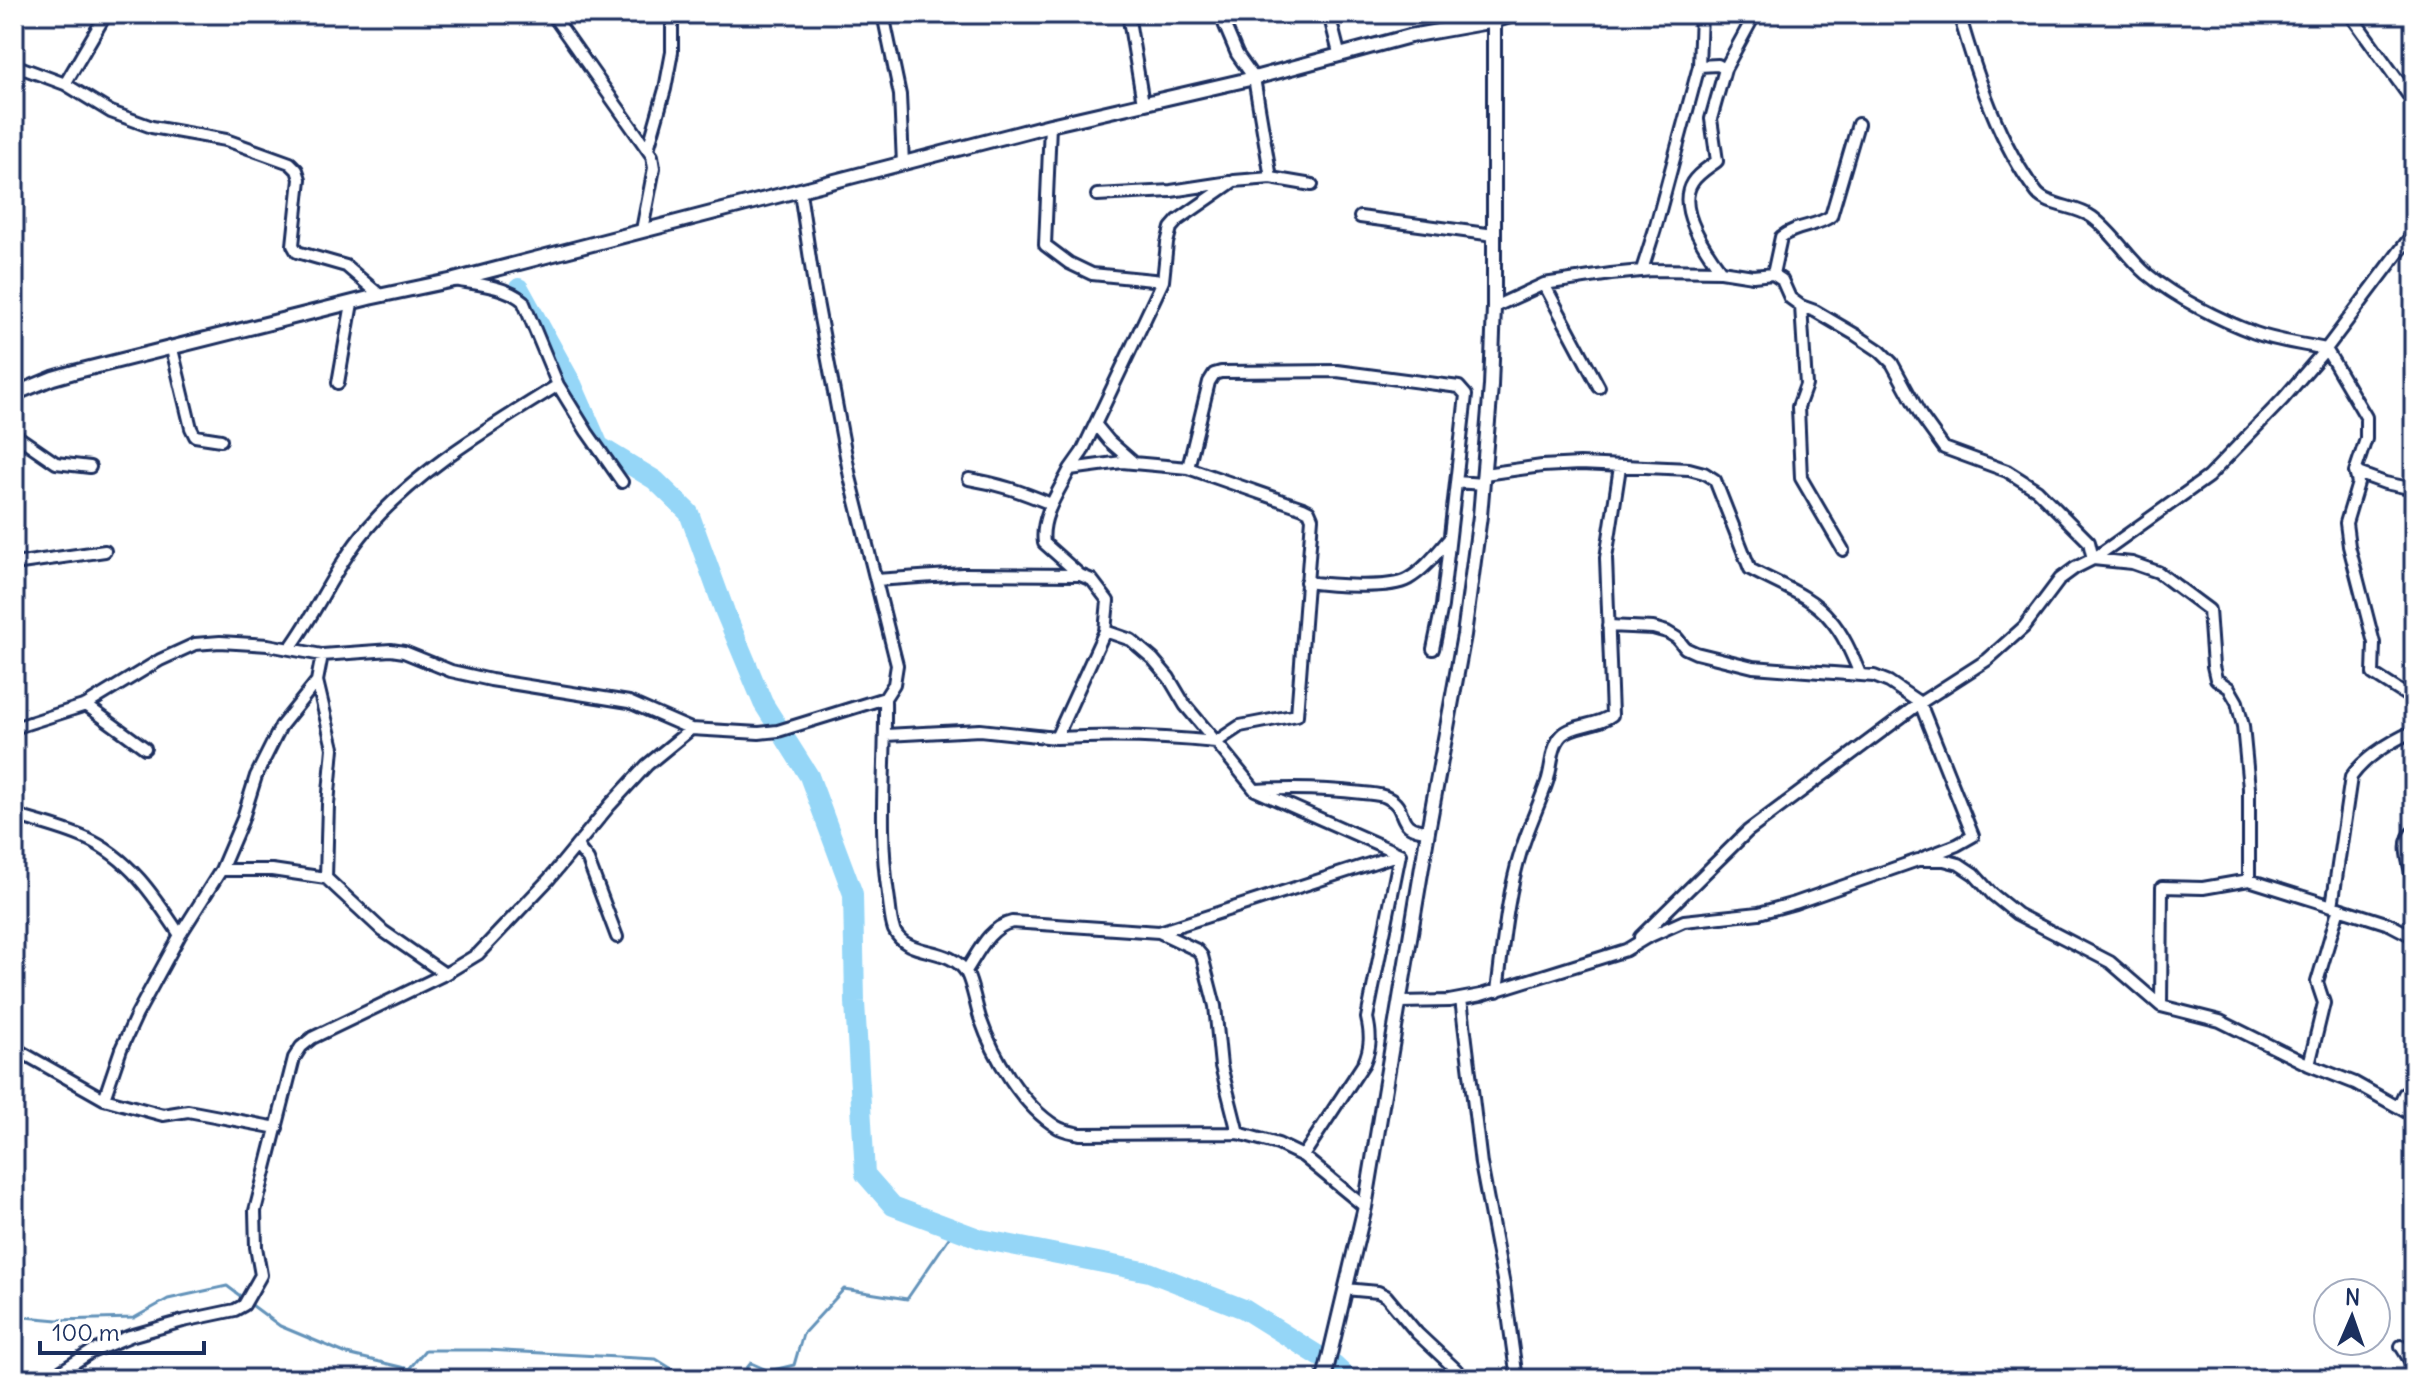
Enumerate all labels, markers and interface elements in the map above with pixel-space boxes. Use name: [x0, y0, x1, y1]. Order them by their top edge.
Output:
north arrow: [2312, 1277, 2392, 1357]
text: N: [2345, 1283, 2361, 1311]
scale bar: [40, 1305, 204, 1355]
text: 100 m: [52, 1317, 120, 1347]

